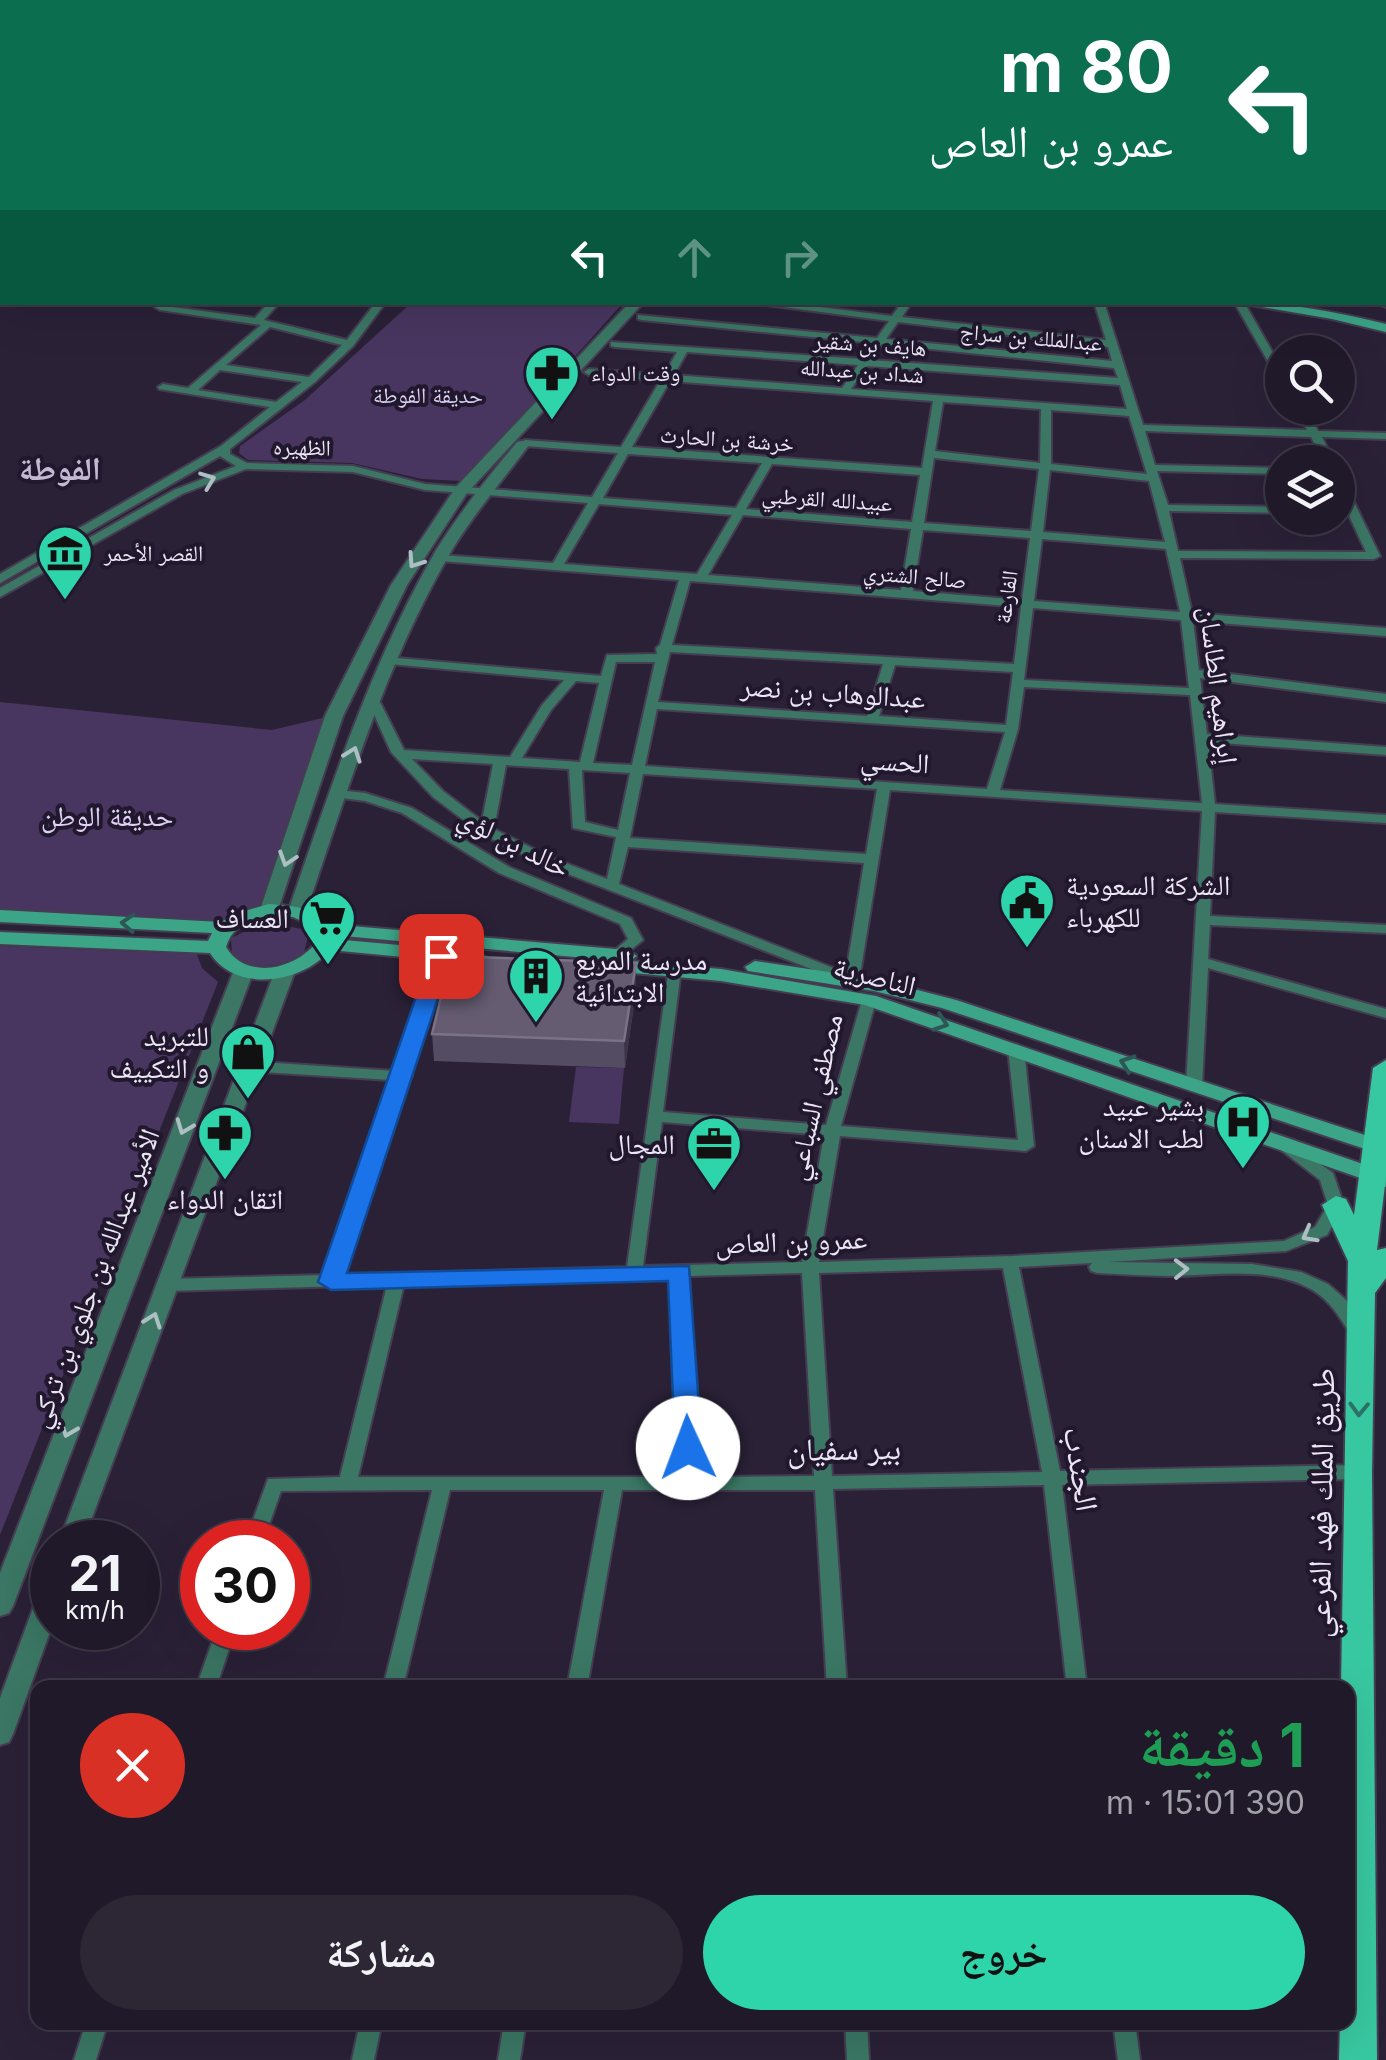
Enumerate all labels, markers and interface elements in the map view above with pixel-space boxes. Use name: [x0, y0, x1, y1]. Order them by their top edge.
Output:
text: 80 m: [1000, 24, 1173, 109]
icon: left: [1208, 40, 1338, 170]
text: عمرو بن العاص: [929, 113, 1173, 168]
icon: left: [562, 230, 617, 285]
icon: ahead: [667, 230, 722, 285]
icon: right: [772, 230, 827, 285]
street label: عبدالملك بن سراج: [959, 318, 1103, 357]
street label: هايف بن شقير: [811, 327, 927, 362]
map controls: [1265, 335, 1355, 535]
button: search: [1265, 335, 1355, 425]
pharmacy icon: وقت الدواء: [522, 343, 582, 422]
street label: شداد بن عبدالله: [799, 354, 925, 389]
place label: وقت الدواء: [591, 360, 680, 386]
park label: حديقة الفوطة: [373, 382, 483, 408]
street label: خرشة بن الحارث: [659, 421, 795, 458]
street label: الظهيره: [273, 433, 331, 461]
button: layers: [1265, 445, 1355, 535]
district label: الفوطة: [19, 449, 101, 488]
one-way arrow: [199, 471, 216, 491]
street label: عبيدالله القرطبي: [761, 481, 893, 521]
museum icon: القصر الأحمر: [35, 523, 95, 602]
place label: القصر الأحمر: [103, 540, 203, 566]
one-way arrow: [409, 550, 427, 569]
street label: صالح الشتري: [862, 559, 968, 598]
street label: الفارعة: [989, 569, 1023, 625]
street label: إبراهيم الطاسان: [1190, 604, 1246, 766]
street label: عبدالوهاب بن نصر: [739, 669, 926, 716]
street label: الحسي: [859, 742, 931, 786]
one-way arrow: [341, 747, 362, 764]
park label: حديقة الوطن: [41, 799, 173, 834]
street label: خالد بن لؤي: [450, 800, 575, 890]
one-way arrow: [278, 849, 298, 866]
place label: الشركة السعودية للكهرباء: [1066, 868, 1230, 934]
public building icon: الشركة السعودية للكهرباء: [997, 871, 1057, 950]
supermarket icon: العساف: [298, 888, 358, 967]
place label: العساف: [215, 901, 289, 935]
one-way arrow: [119, 912, 135, 933]
pin: [399, 914, 484, 999]
icon: arrive: [414, 929, 469, 984]
place label: مدرسة المربع الابتدائية: [575, 943, 707, 1009]
building icon: مدرسة المربع الابتدائية: [506, 946, 566, 1025]
street label: الناصرية: [830, 949, 920, 1003]
street label: مصطفي السباعي: [778, 1010, 856, 1185]
one-way arrow: [931, 1011, 948, 1032]
place label: للتبريد و التكييف: [109, 1019, 209, 1085]
shop icon: للتبريد و التكييف: [218, 1022, 278, 1101]
one-way arrow: [1120, 1055, 1137, 1075]
place label: بشير عبيد لطب الاسنان: [1078, 1089, 1204, 1155]
hospital icon: بشير عبيد لطب الاسنان: [1213, 1092, 1273, 1171]
pharmacy icon: اتقان الدواء: [195, 1103, 255, 1182]
office icon: المجال: [684, 1114, 744, 1193]
one-way arrow: [176, 1117, 196, 1135]
street label: الأمير عبدالله بن جلوي بن تركي: [21, 1124, 172, 1434]
place label: المجال: [608, 1127, 675, 1161]
place label: اتقان الدواء: [167, 1182, 283, 1216]
street label: عمرو بن العاص: [714, 1221, 868, 1262]
one-way arrow: [1301, 1223, 1320, 1242]
one-way arrow: [1174, 1258, 1189, 1280]
one-way arrow: [141, 1312, 162, 1329]
street label: طريق الملك فهد الفرعي: [1299, 1368, 1348, 1639]
position arrow: [636, 1396, 740, 1500]
one-way arrow: [1348, 1402, 1369, 1417]
one-way arrow: [59, 1421, 79, 1438]
street label: الجندب: [1056, 1424, 1107, 1514]
street label: بير سفيان: [787, 1428, 901, 1469]
speed limit sign: 30: [180, 1520, 310, 1650]
text: 21: [68, 1543, 122, 1603]
text: km/h: [65, 1595, 125, 1625]
text: 1 دقيقة: [1139, 1709, 1305, 1781]
button: close: [80, 1713, 185, 1818]
text: 390 m · 15:01: [1106, 1783, 1305, 1822]
button: مشاركة: [80, 1895, 683, 2010]
button: خروج: [703, 1895, 1305, 2010]

